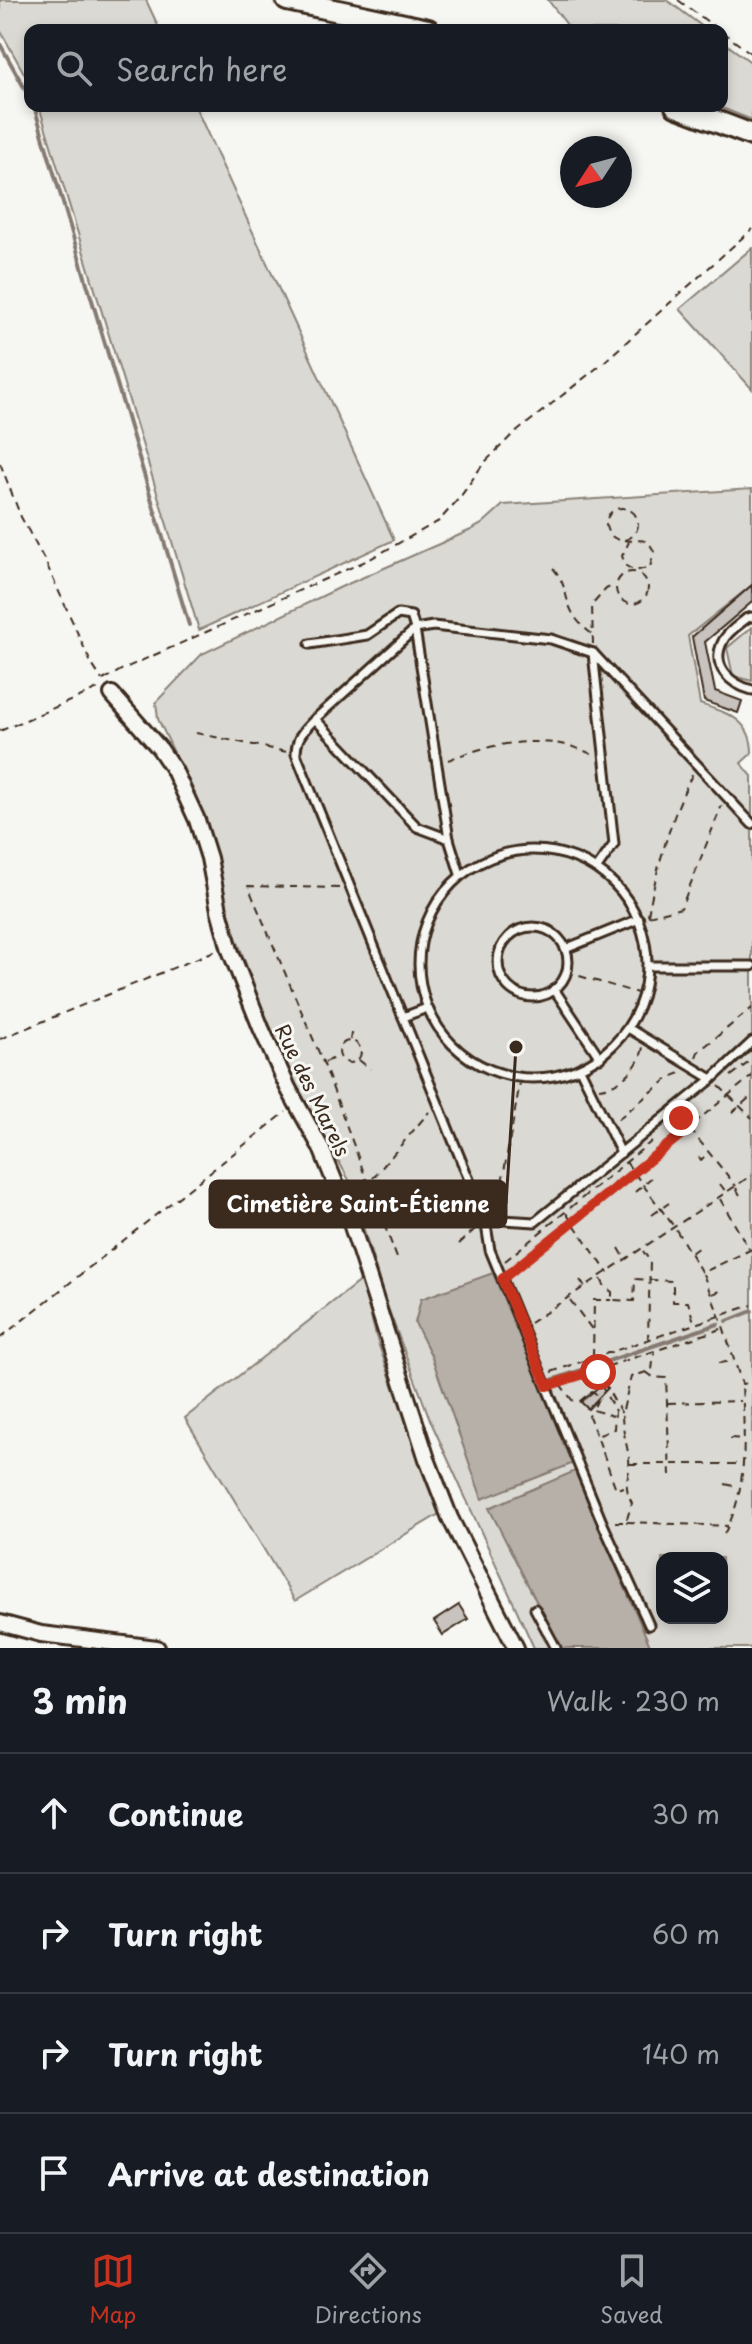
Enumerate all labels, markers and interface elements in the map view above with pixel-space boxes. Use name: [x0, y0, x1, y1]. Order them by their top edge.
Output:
search box: [24, 24, 728, 112]
icon: search: [52, 46, 96, 90]
text: Search here: [116, 46, 288, 91]
north arrow: [560, 136, 632, 208]
street label: Rue des Marels: [268, 1019, 358, 1161]
route end: [663, 1100, 699, 1136]
callout: Cimetière Saint-Étienne: [210, 1181, 506, 1227]
text: Cimetière Saint-Étienne: [226, 1186, 490, 1219]
route start: [580, 1354, 616, 1390]
map controls: [656, 1552, 728, 1624]
button: layers: [656, 1552, 728, 1624]
text: 3 min: [32, 1674, 128, 1726]
text: Walk · 230 m: [547, 1681, 720, 1720]
icon: ahead: [32, 1791, 76, 1835]
text: Continue: [108, 1791, 243, 1836]
text: 30 m: [652, 1794, 720, 1833]
icon: right: [32, 1911, 76, 1955]
text: Turn right: [108, 1911, 263, 1956]
text: 60 m: [652, 1914, 720, 1953]
icon: right: [32, 2031, 76, 2075]
text: Turn right: [108, 2031, 263, 2076]
text: 140 m: [642, 2034, 720, 2073]
icon: arrive: [32, 2151, 76, 2195]
text: Arrive at destination: [108, 2151, 430, 2196]
tab: Map: [89, 2249, 136, 2330]
tab: Directions: [315, 2249, 422, 2330]
tab: Saved: [600, 2249, 663, 2330]

